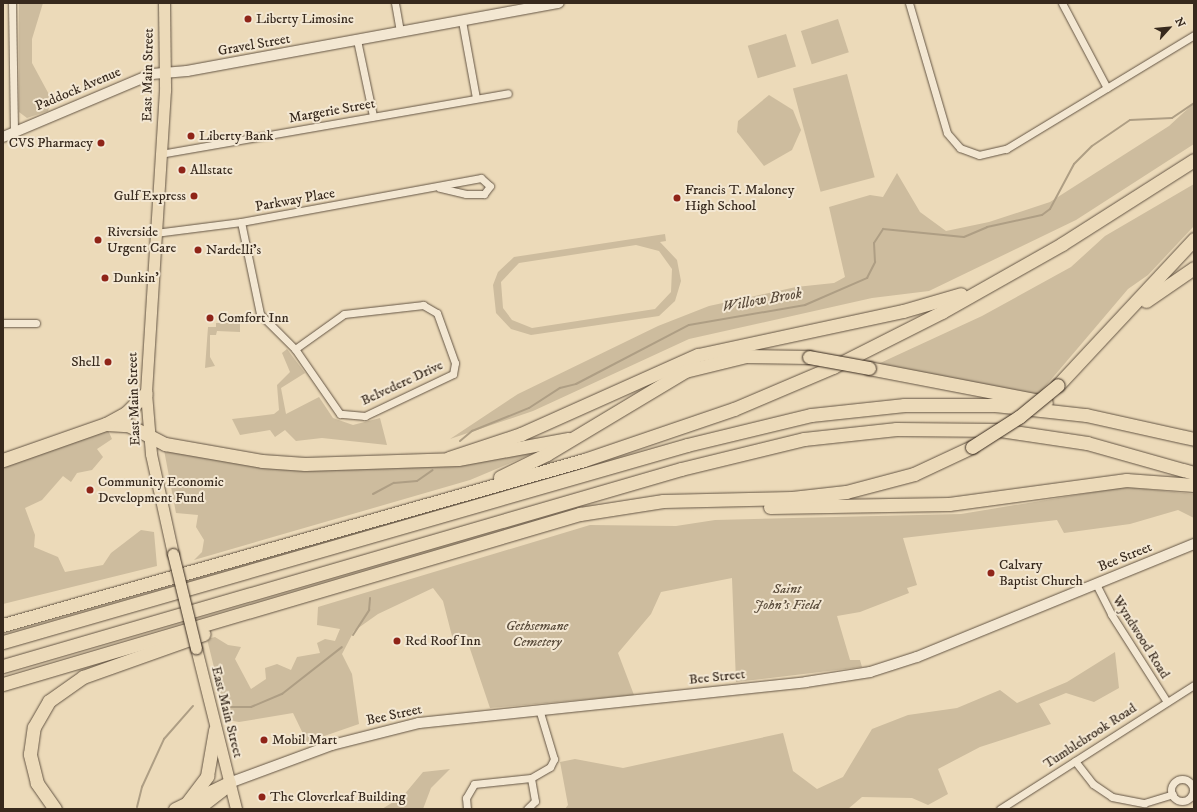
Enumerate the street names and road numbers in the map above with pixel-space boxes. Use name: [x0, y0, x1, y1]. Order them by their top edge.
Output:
street label: East Main Street: [139, 28, 157, 122]
street label: Gravel Street: [217, 30, 291, 60]
street label: Paddock Avenue: [33, 63, 123, 115]
street label: Margerie Street: [288, 95, 376, 127]
street label: Parkway Place: [254, 185, 336, 215]
street label: East Main Street: [124, 352, 144, 446]
street label: Belvedere Drive: [358, 357, 446, 409]
street label: Bee Street: [1096, 539, 1154, 575]
street label: Wyndwood Road: [1109, 592, 1173, 682]
street label: East Main Street: [208, 664, 246, 760]
street label: Bee Street: [688, 666, 746, 688]
street label: Tumblebrook Road: [1040, 700, 1140, 772]
street label: Bee Street: [365, 701, 423, 729]

